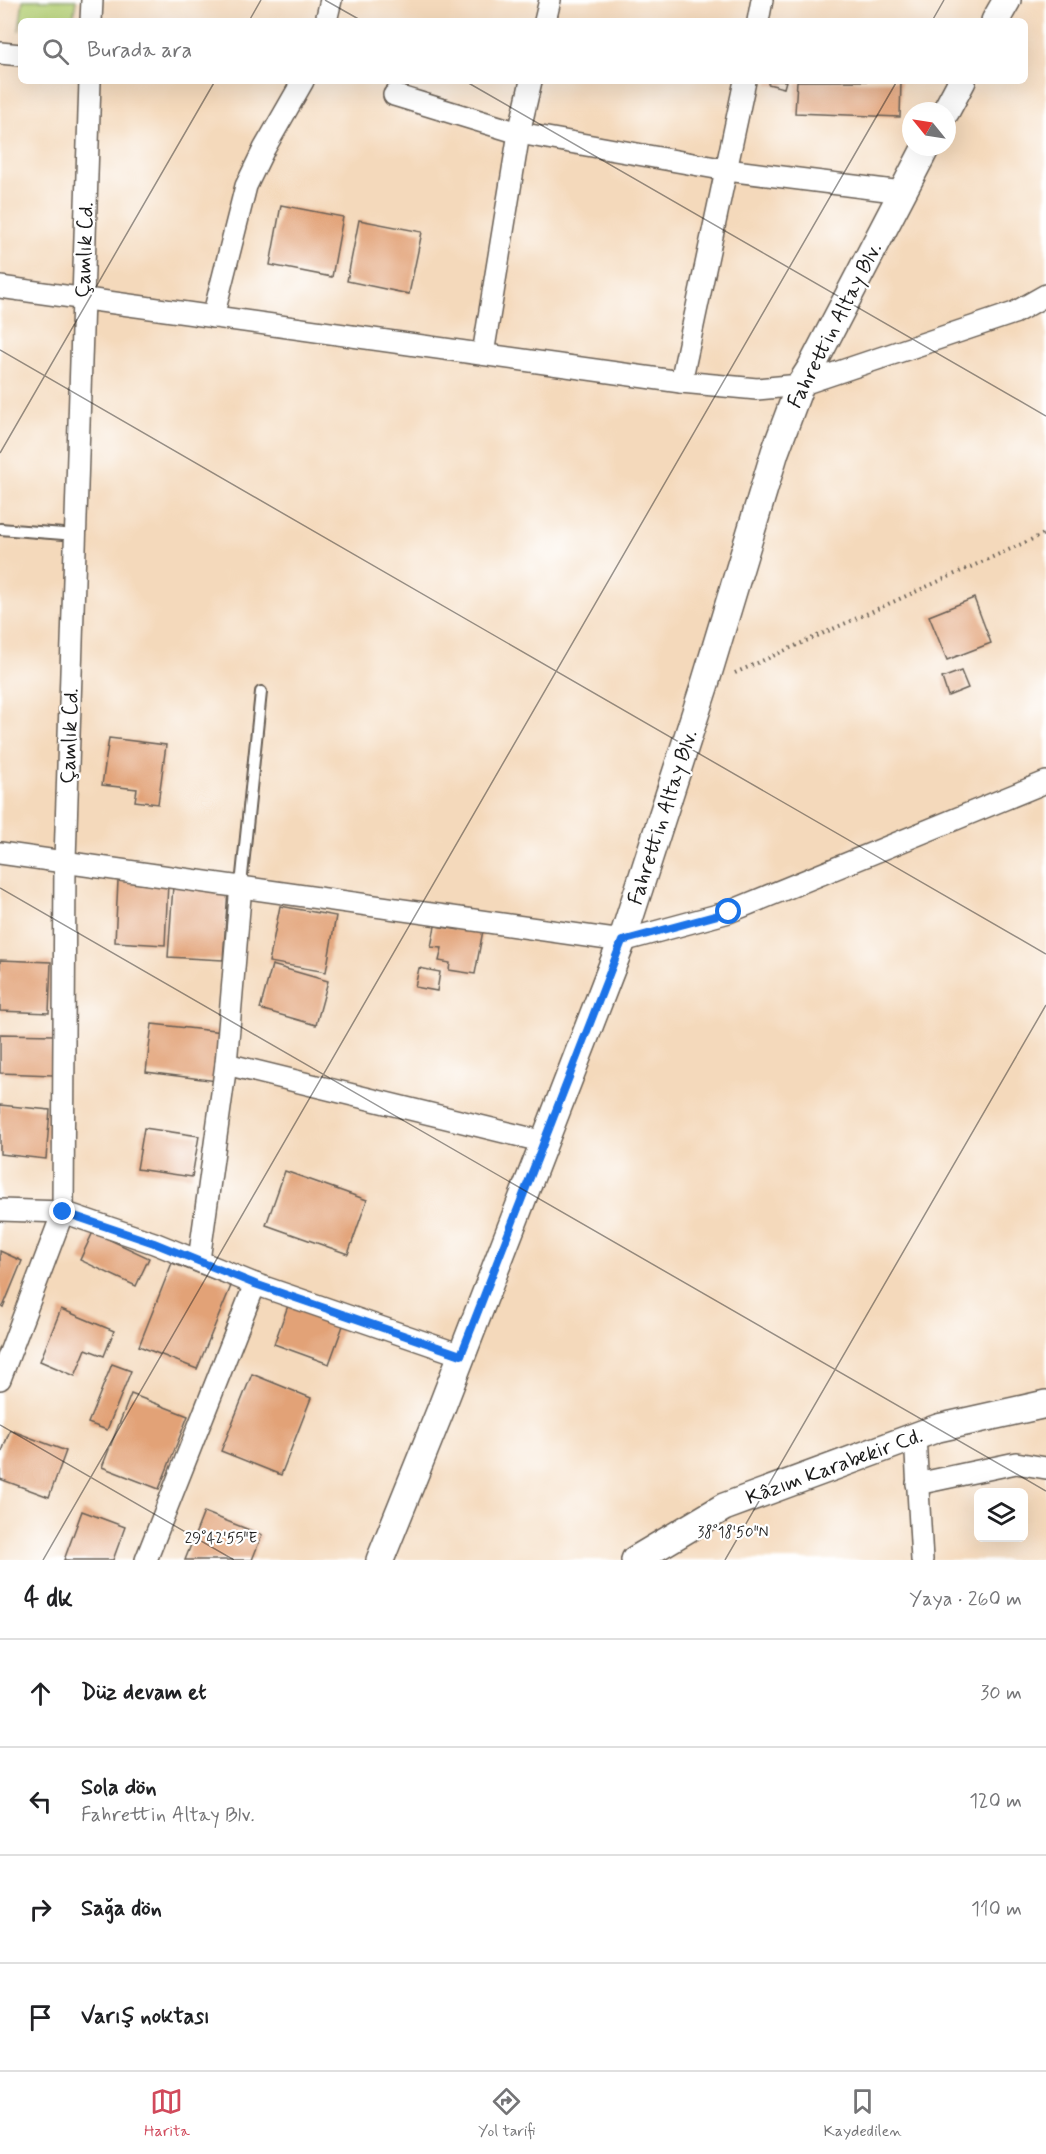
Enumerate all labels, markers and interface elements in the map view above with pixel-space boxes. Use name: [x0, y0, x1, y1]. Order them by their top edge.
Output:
search box: [18, 18, 1028, 84]
icon: search: [39, 35, 72, 68]
text: Burada ara: [87, 37, 192, 65]
north arrow: [902, 102, 956, 156]
street label: Çamlık Cd.: [69, 202, 101, 298]
street label: Fahrettin Altay Blv.: [781, 238, 889, 413]
street label: Çamlık Cd.: [54, 688, 86, 784]
street label: Fahrettin Altay Blv.: [621, 726, 704, 908]
route start: [715, 898, 741, 924]
route end: [49, 1198, 75, 1224]
street label: Kâzım Karabekir Cd.: [742, 1422, 927, 1512]
map controls: [974, 1488, 1028, 1542]
button: layers: [974, 1488, 1028, 1542]
text: 38°18'50"N: [697, 1523, 769, 1543]
text: 29°42'55"E: [185, 1529, 257, 1549]
text: 4 dk: [24, 1582, 73, 1616]
text: Yaya · 260 m: [909, 1586, 1022, 1613]
icon: ahead: [24, 1677, 57, 1710]
text: Düz devam et: [81, 1679, 206, 1707]
text: 30 m: [980, 1680, 1022, 1707]
text: Sola dön: [81, 1774, 157, 1802]
icon: left: [24, 1785, 57, 1818]
text: 120 m: [969, 1788, 1022, 1815]
text: Fahrettin Altay Blv.: [81, 1802, 255, 1829]
icon: right: [24, 1893, 57, 1926]
text: Sağa dön: [81, 1895, 162, 1923]
text: 110 m: [971, 1896, 1022, 1923]
icon: arrive: [24, 2001, 57, 2034]
text: Varış noktası: [81, 2003, 210, 2031]
tab: Harita: [144, 2085, 190, 2142]
tab: Yol tarifi: [478, 2085, 535, 2142]
tab: Kaydedilen: [823, 2085, 902, 2142]

